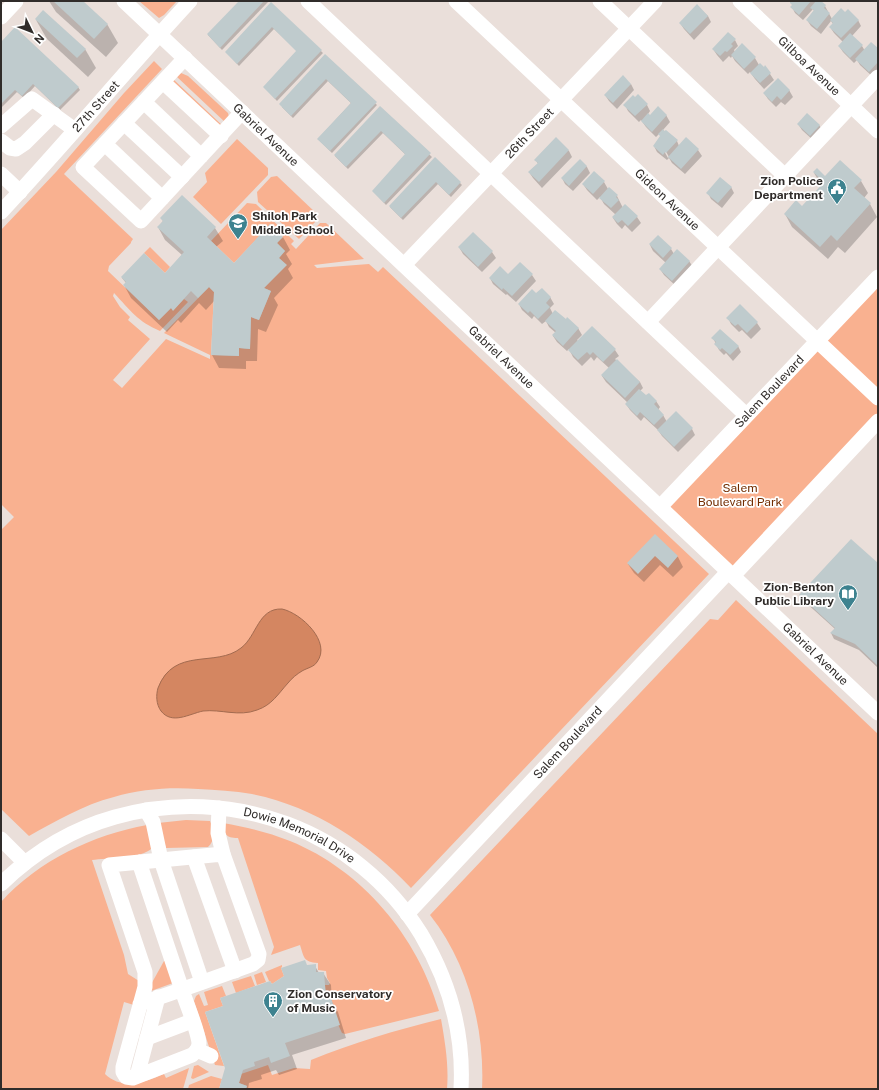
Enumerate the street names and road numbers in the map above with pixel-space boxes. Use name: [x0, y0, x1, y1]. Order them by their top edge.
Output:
street label: Gilboa Avenue: [775, 34, 843, 99]
street label: 27th Street: [70, 77, 123, 135]
street label: Gabriel Avenue: [230, 101, 302, 169]
street label: 26th Street: [502, 105, 557, 161]
street label: Gideon Avenue: [632, 166, 703, 234]
street label: Gabriel Avenue: [466, 323, 537, 392]
street label: Salem Boulevard: [732, 353, 807, 431]
street label: Gabriel Avenue: [780, 620, 851, 688]
street label: Salem Boulevard: [530, 703, 605, 782]
street label: Dowie Memorial Drive: [242, 805, 358, 866]

